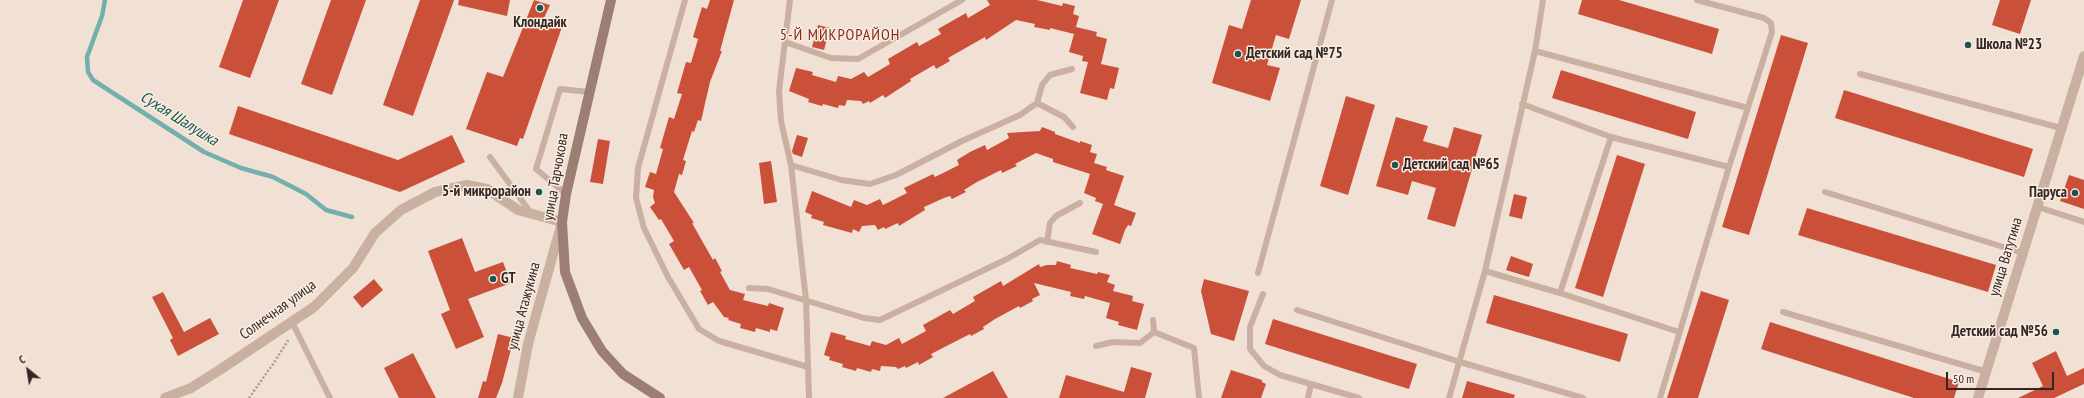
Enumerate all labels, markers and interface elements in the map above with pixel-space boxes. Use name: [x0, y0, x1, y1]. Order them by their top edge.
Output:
marker: Клондайк: [535, 3, 545, 13]
place label: Клондайк: [513, 14, 567, 32]
district label: 5-Й МИКРОРАЙОН: [780, 25, 900, 45]
place label: Школа №23: [1976, 36, 2042, 54]
marker: Школа №23: [1963, 40, 1973, 50]
place label: Детский сад №75: [1246, 45, 1343, 63]
marker: Детский сад №75: [1233, 49, 1243, 59]
water label: Сухая Шалушка: [137, 88, 221, 150]
street label: улица Тарчокова: [539, 132, 573, 222]
place label: Детский сад №65: [1403, 156, 1500, 174]
marker: Детский сад №65: [1390, 160, 1400, 170]
place label: 5-й микрорайон: [442, 183, 531, 201]
place label: Паруса: [2029, 184, 2067, 202]
marker: 5-й микрорайон: [534, 187, 544, 197]
marker: Паруса: [2070, 188, 2080, 198]
street label: улица Ватутина: [1985, 215, 2027, 299]
street label: улица Атажукина: [504, 260, 544, 352]
place label: GT: [501, 270, 516, 288]
marker: GT: [488, 274, 498, 284]
street label: Солнечная улица: [236, 276, 320, 344]
place label: Детский сад №56: [1951, 323, 2048, 341]
marker: Детский сад №56: [2051, 327, 2061, 337]
north arrow: [8, 350, 48, 390]
text: С: [16, 352, 28, 367]
scale bar: [1948, 364, 2056, 390]
text: 50 m: [1953, 371, 1974, 386]

